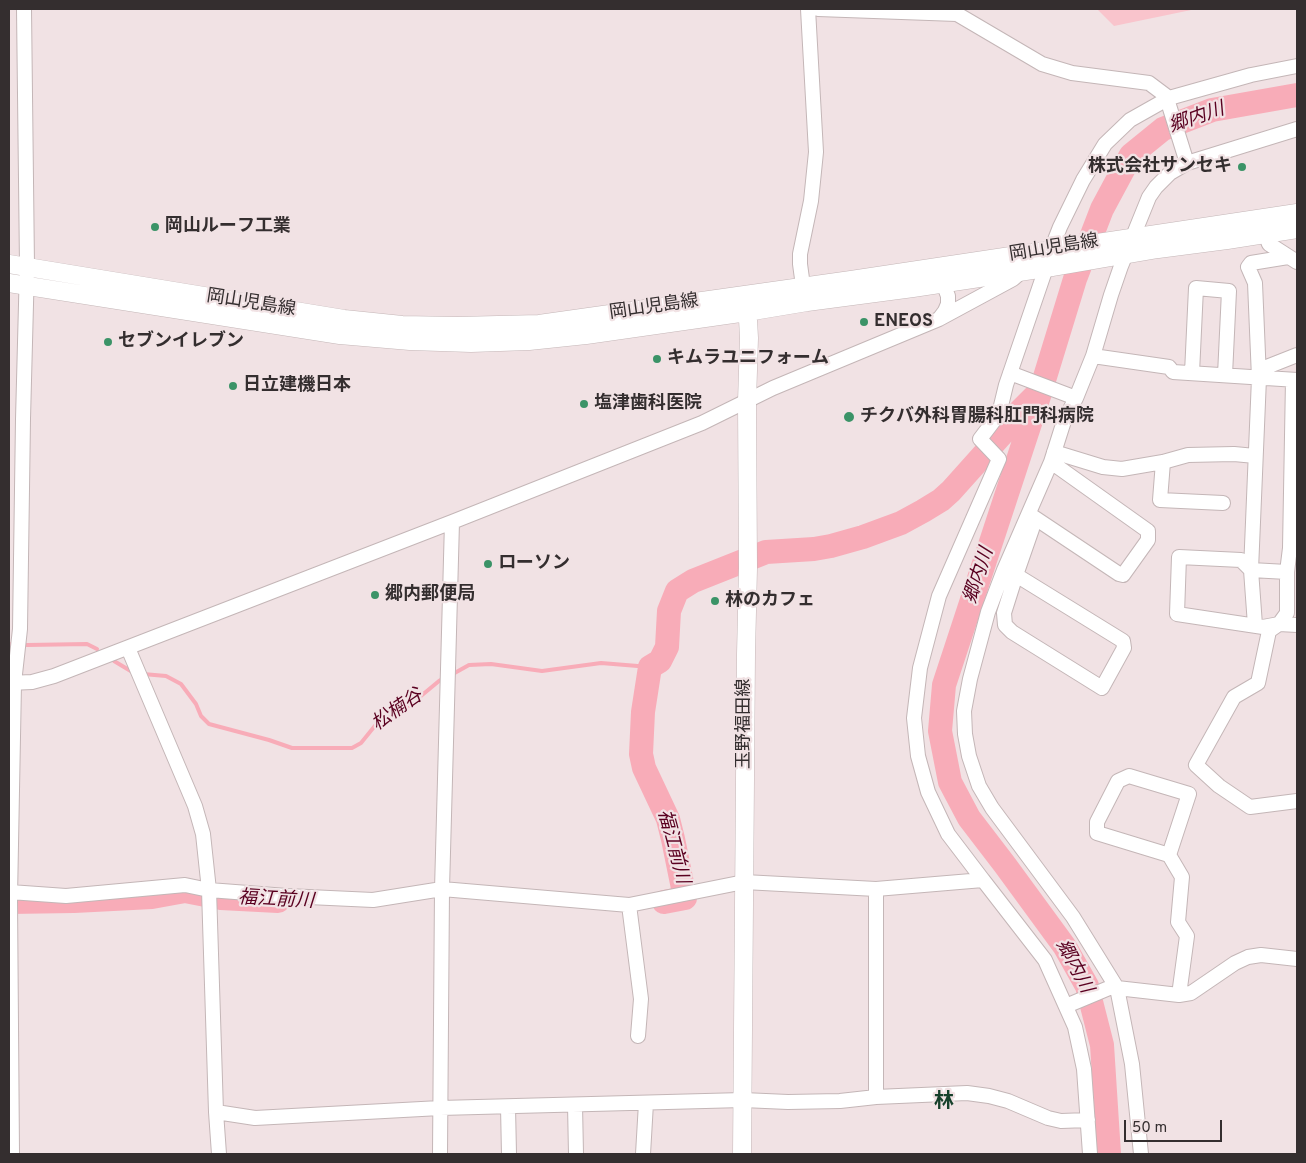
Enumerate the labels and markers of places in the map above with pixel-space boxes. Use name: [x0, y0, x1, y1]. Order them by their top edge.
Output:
place label: 株式会社サンセキ: [1088, 156, 1232, 178]
marker: 株式会社サンセキ: [1236, 161, 1248, 173]
place label: 岡山ルーフ工業: [165, 216, 291, 238]
marker: 岡山ルーフ工業: [149, 221, 161, 233]
place label: ENEOS: [874, 311, 933, 333]
marker: ENEOS: [858, 316, 870, 328]
place label: セブンイレブン: [118, 331, 244, 353]
marker: セブンイレブン: [102, 336, 114, 348]
place label: キムラユニフォーム: [667, 348, 829, 370]
marker: キムラユニフォーム: [651, 353, 663, 365]
place label: 日立建機日本: [243, 375, 351, 397]
marker: 日立建機日本: [227, 380, 239, 392]
place label: 塩津歯科医院: [594, 393, 702, 415]
marker: 塩津歯科医院: [578, 398, 590, 410]
place label: チクバ外科胃腸科肛門科病院: [860, 406, 1094, 428]
marker: チクバ外科胃腸科肛門科病院: [842, 410, 856, 424]
place label: ローソン: [498, 553, 570, 575]
marker: ローソン: [482, 558, 494, 570]
place label: 郷内郵便局: [385, 584, 475, 606]
marker: 郷内郵便局: [369, 589, 381, 601]
place label: 林のカフェ: [725, 590, 815, 612]
marker: 林のカフェ: [709, 595, 721, 607]

